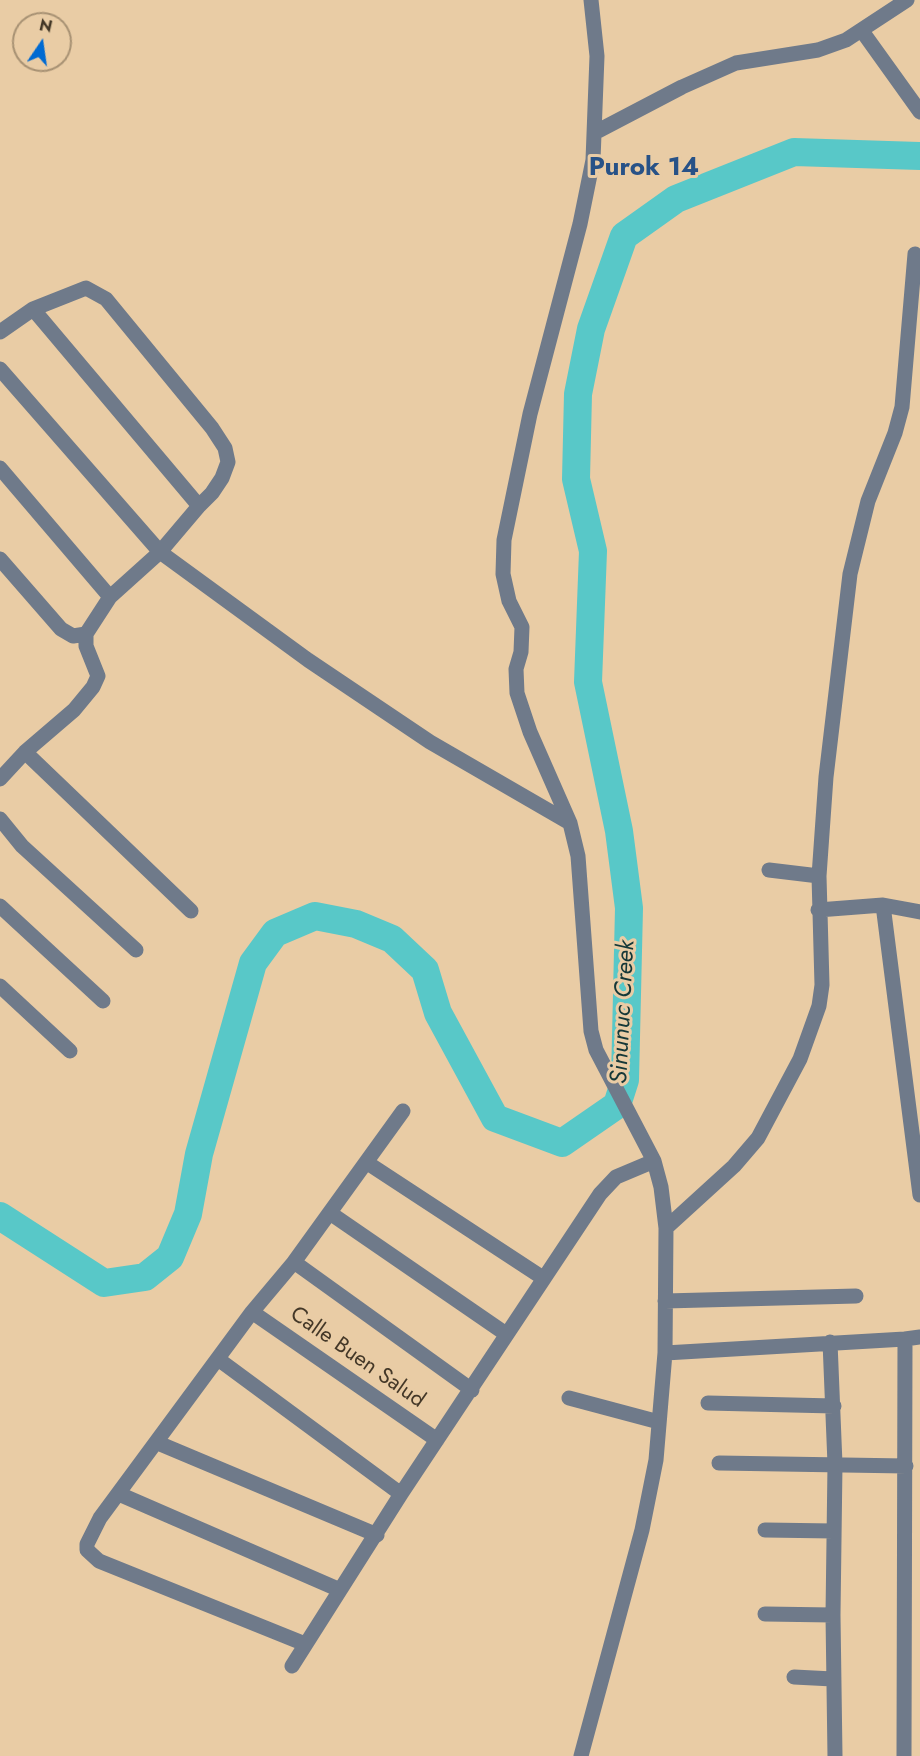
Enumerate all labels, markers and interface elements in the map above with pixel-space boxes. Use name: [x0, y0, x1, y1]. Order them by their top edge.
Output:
north arrow: [12, 12, 72, 72]
text: N: [37, 13, 54, 39]
district label: Purok 14: [589, 153, 699, 185]
water label: Sinunuc Creek: [606, 939, 642, 1085]
street label: Calle Buen Salud: [284, 1302, 430, 1414]

